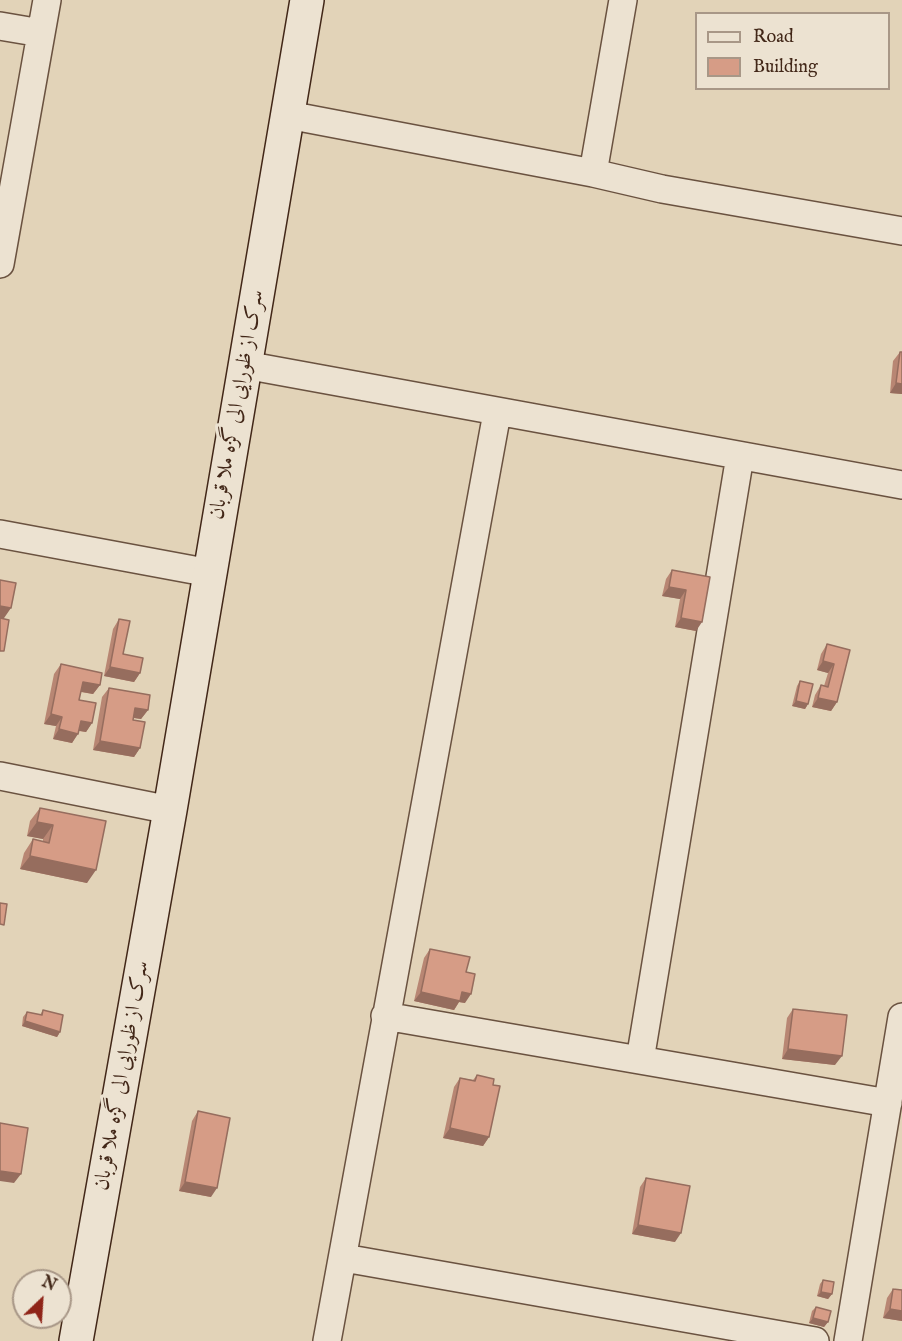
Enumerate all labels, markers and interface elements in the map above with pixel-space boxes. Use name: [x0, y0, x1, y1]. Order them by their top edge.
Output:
legend: [695, 12, 890, 90]
text: Road: [753, 26, 794, 49]
text: Building: [753, 56, 818, 79]
street label: سرک از ظورایی الی گزه ملا قربان: [205, 288, 271, 522]
street label: سرک از ظورایی الی گزه ملا قربان: [90, 959, 156, 1193]
north arrow: [12, 1269, 72, 1329]
text: N: [38, 1273, 59, 1296]

